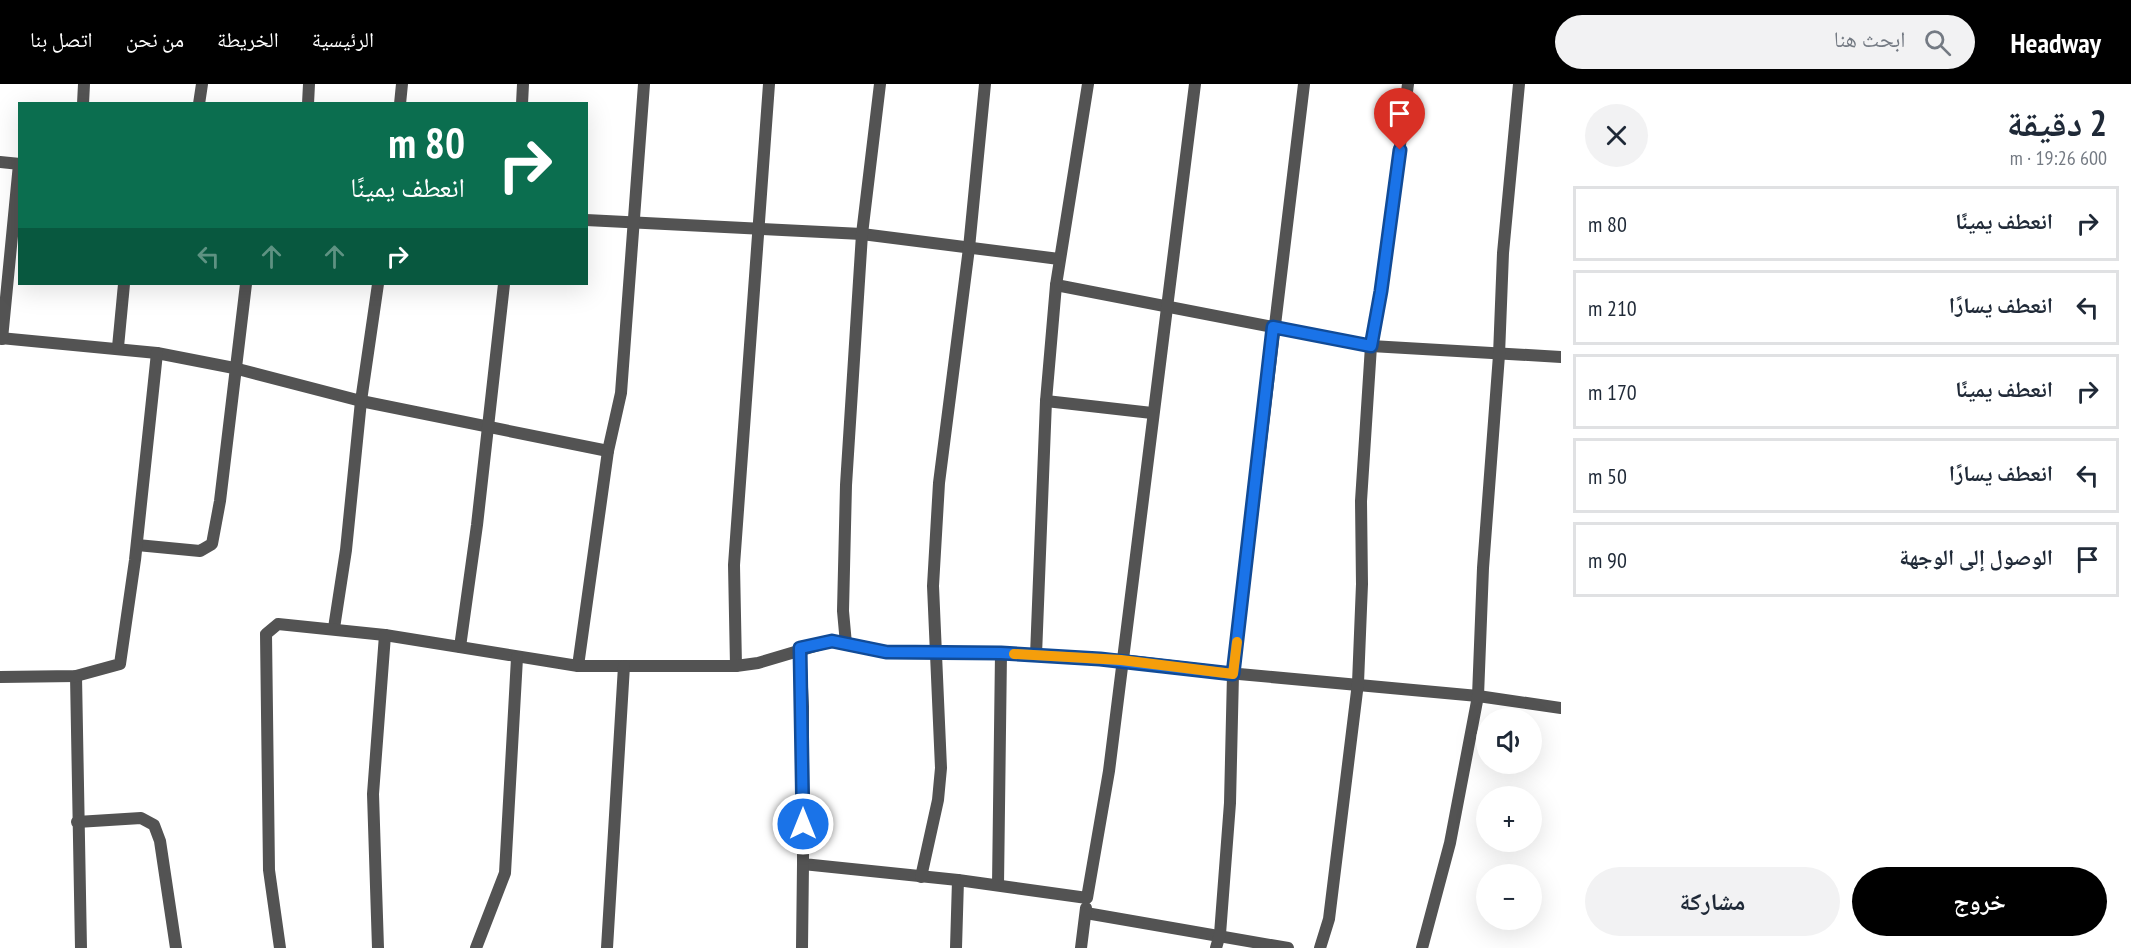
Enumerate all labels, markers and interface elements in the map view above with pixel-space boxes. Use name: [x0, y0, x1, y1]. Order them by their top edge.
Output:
search box: [1555, 15, 1975, 69]
text: Headway: [2011, 24, 2101, 61]
text: ابحث هنا: [1834, 25, 1906, 53]
text: اتصل بنا: [30, 26, 93, 53]
text: من نحن: [126, 26, 184, 53]
text: الخريطة: [217, 26, 279, 53]
text: الرئيسية: [312, 26, 374, 53]
icon: search: [1921, 26, 1954, 59]
pin: [1374, 88, 1425, 150]
icon: arrive: [1383, 97, 1416, 130]
text: 2 دقيقة: [2007, 99, 2107, 146]
button: close: [1585, 104, 1648, 167]
text: 80 m: [388, 115, 465, 170]
icon: right: [486, 126, 564, 204]
text: 600 m · 19:26: [2010, 145, 2107, 171]
text: انعطف يمينًا: [350, 170, 465, 204]
text: انعطف يمينًا: [1955, 207, 2053, 235]
icon: right: [2071, 207, 2104, 240]
text: 80 m: [1588, 210, 1627, 238]
icon: left: [192, 240, 225, 273]
icon: ahead: [255, 240, 288, 273]
icon: ahead: [318, 240, 351, 273]
icon: right: [381, 240, 414, 273]
text: انعطف يسارًا: [1949, 291, 2053, 319]
icon: left: [2071, 291, 2104, 324]
text: 210 m: [1588, 294, 1637, 322]
text: انعطف يمينًا: [1955, 375, 2053, 403]
icon: right: [2071, 375, 2104, 408]
text: 170 m: [1588, 378, 1637, 406]
text: انعطف يسارًا: [1949, 459, 2053, 487]
icon: left: [2071, 459, 2104, 492]
text: 50 m: [1588, 462, 1627, 490]
text: الوصول إلى الوجهة: [1899, 543, 2053, 571]
icon: arrive: [2071, 543, 2104, 576]
text: 90 m: [1588, 546, 1627, 574]
map controls: [1476, 708, 1542, 930]
button: sound: [1476, 708, 1542, 774]
button: +: [1476, 786, 1542, 852]
position arrow: [771, 792, 835, 856]
button: −: [1476, 864, 1542, 930]
button: مشاركة: [1585, 867, 1840, 936]
button: خروج: [1852, 867, 2107, 936]

